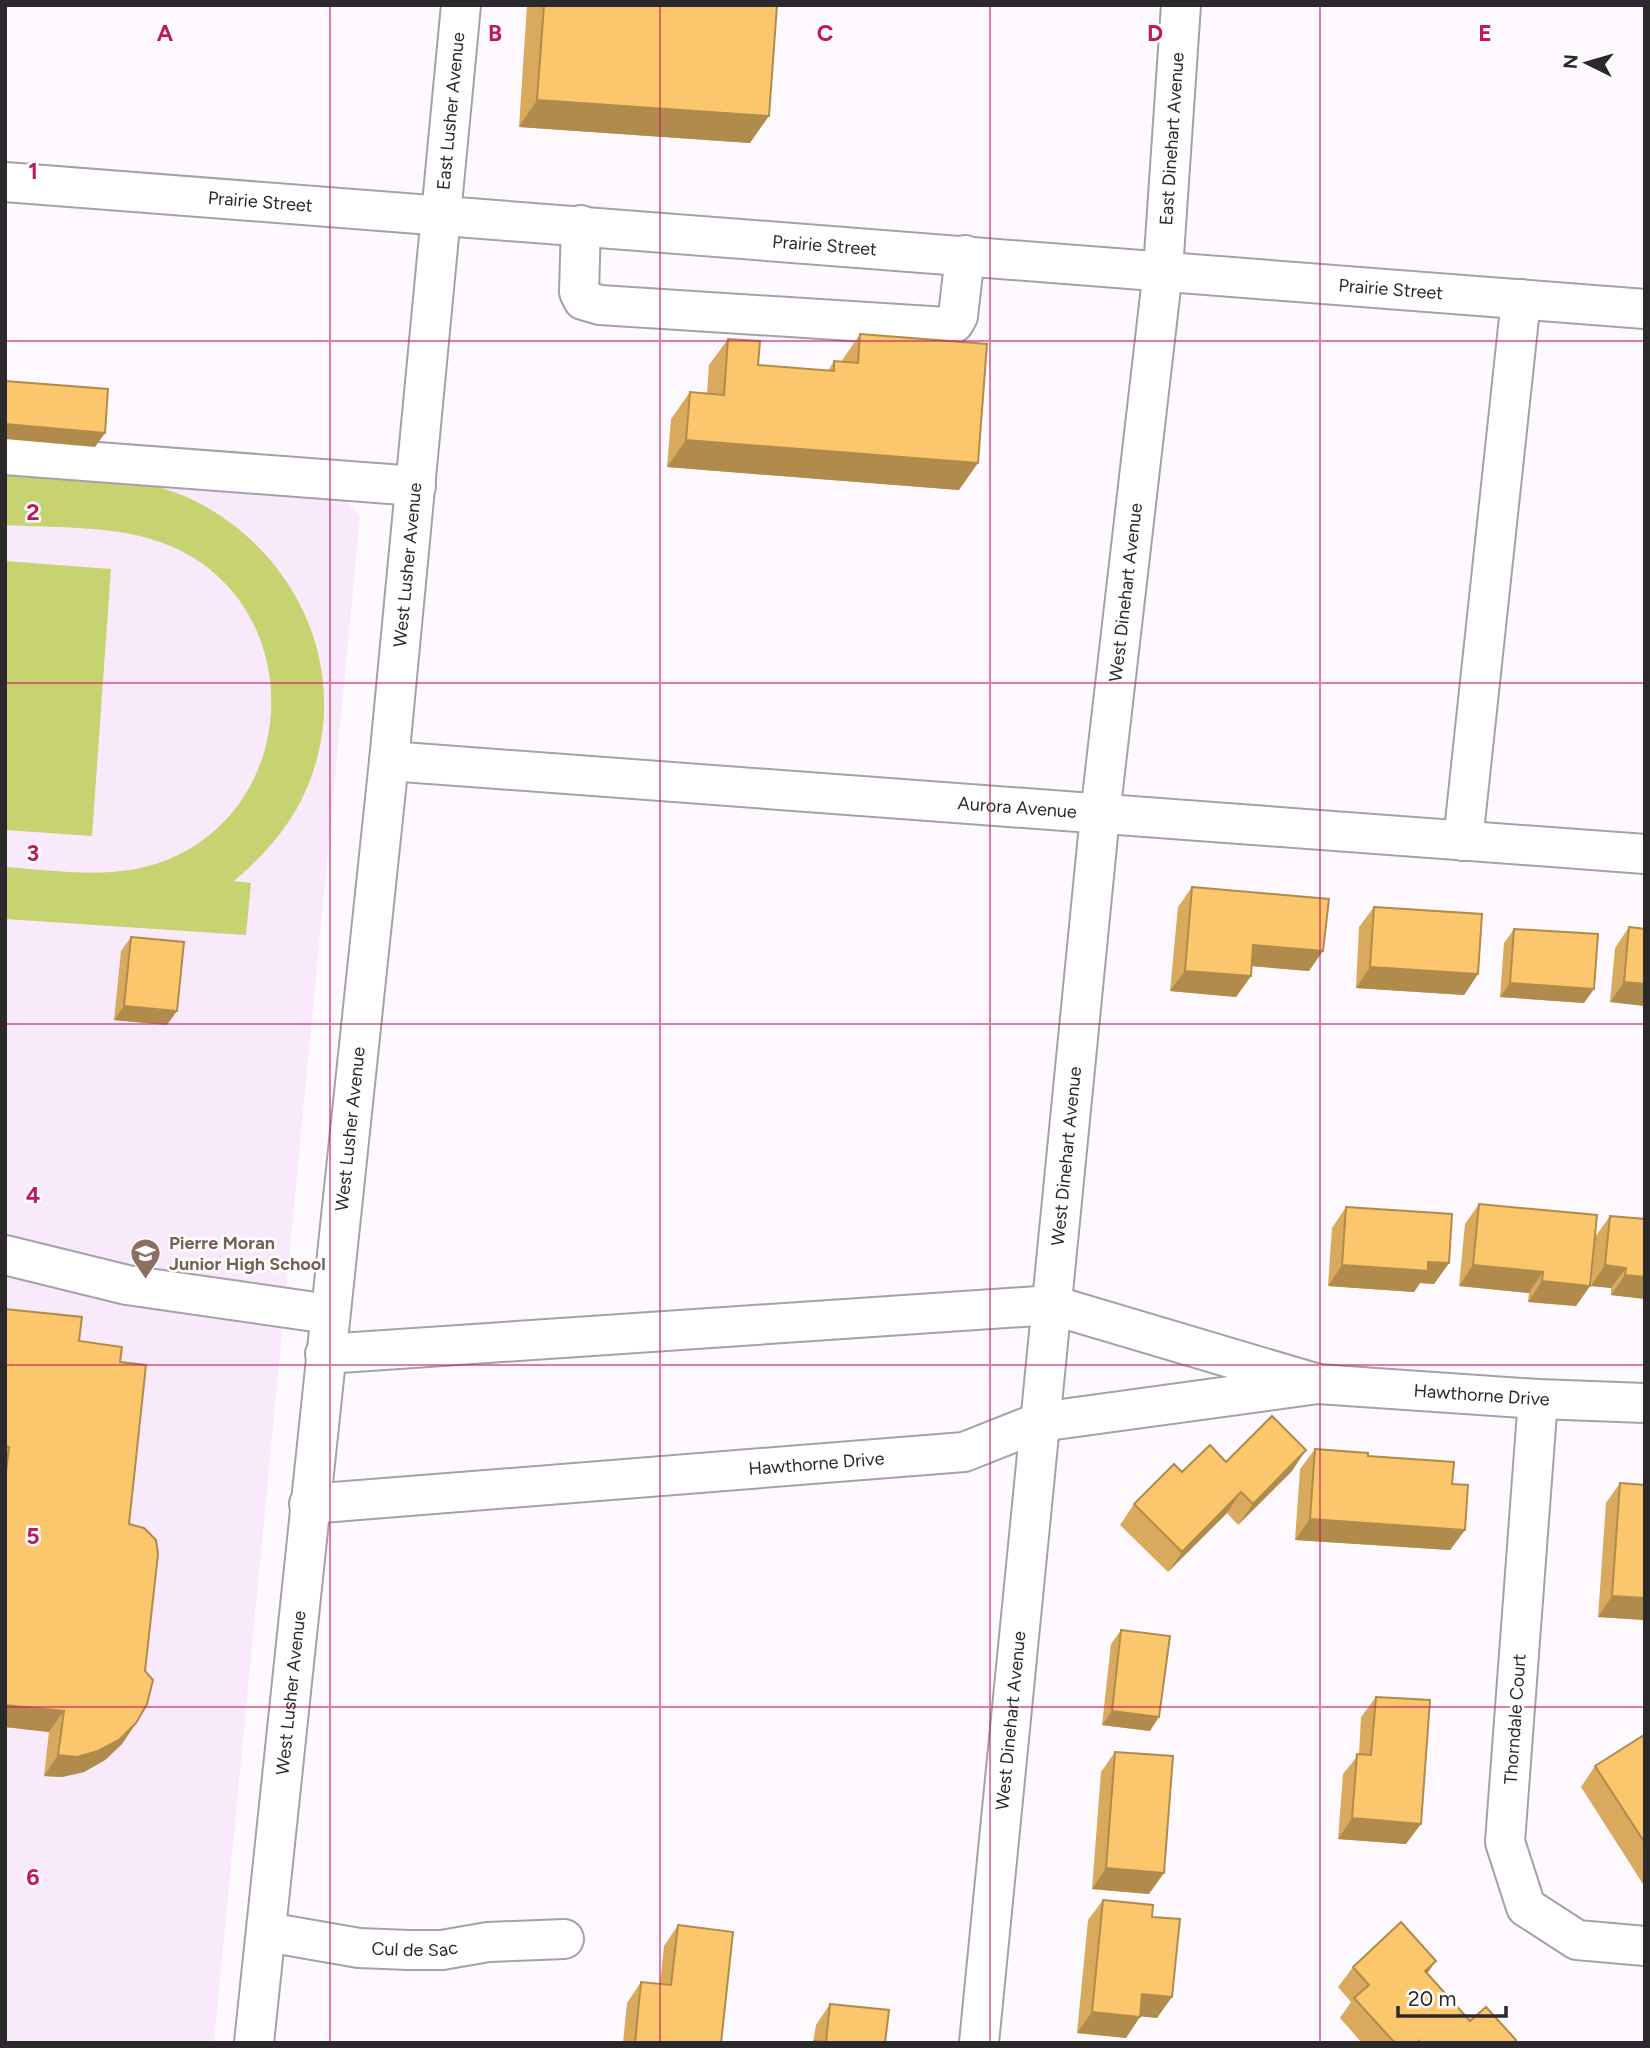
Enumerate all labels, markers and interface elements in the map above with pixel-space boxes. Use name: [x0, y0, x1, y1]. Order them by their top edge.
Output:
text: A: [157, 19, 174, 47]
text: B: [488, 19, 502, 47]
text: C: [817, 19, 834, 47]
text: D: [1147, 19, 1163, 47]
text: E: [1478, 19, 1492, 47]
north arrow: [1552, 28, 1622, 98]
street label: East Lusher Avenue: [432, 31, 469, 191]
street label: East Dinehart Avenue: [1155, 51, 1189, 226]
text: N: [1558, 53, 1583, 70]
text: 1: [28, 157, 38, 185]
street label: Prairie Street: [207, 187, 314, 217]
street label: Prairie Street: [771, 230, 878, 260]
street label: Prairie Street: [1338, 274, 1444, 304]
street label: West Lusher Avenue: [389, 482, 426, 648]
text: 2: [26, 498, 40, 526]
street label: West Dinehart Avenue: [1104, 502, 1147, 683]
street label: Aurora Avenue: [957, 792, 1078, 823]
text: 3: [27, 839, 39, 867]
street label: West Lusher Avenue: [331, 1046, 370, 1212]
street label: West Dinehart Avenue: [1047, 1065, 1086, 1247]
text: 4: [26, 1181, 40, 1209]
place label: Pierre Moran Junior High School: [169, 1232, 326, 1275]
school or university icon: Pierre Moran Junior High School: [129, 1236, 163, 1280]
street label: Hawthorne Drive: [1413, 1380, 1550, 1410]
street label: Hawthorne Drive: [748, 1447, 885, 1480]
text: 5: [26, 1522, 40, 1550]
street label: West Lusher Avenue: [271, 1609, 310, 1776]
street label: West Dinehart Avenue: [991, 1630, 1031, 1811]
street label: Thorndale Court: [1499, 1653, 1531, 1785]
text: 6: [26, 1863, 40, 1891]
street label: Cul de Sac: [371, 1936, 460, 1961]
scale bar: [1398, 1974, 1506, 2018]
text: 20 m: [1408, 1986, 1456, 2011]

